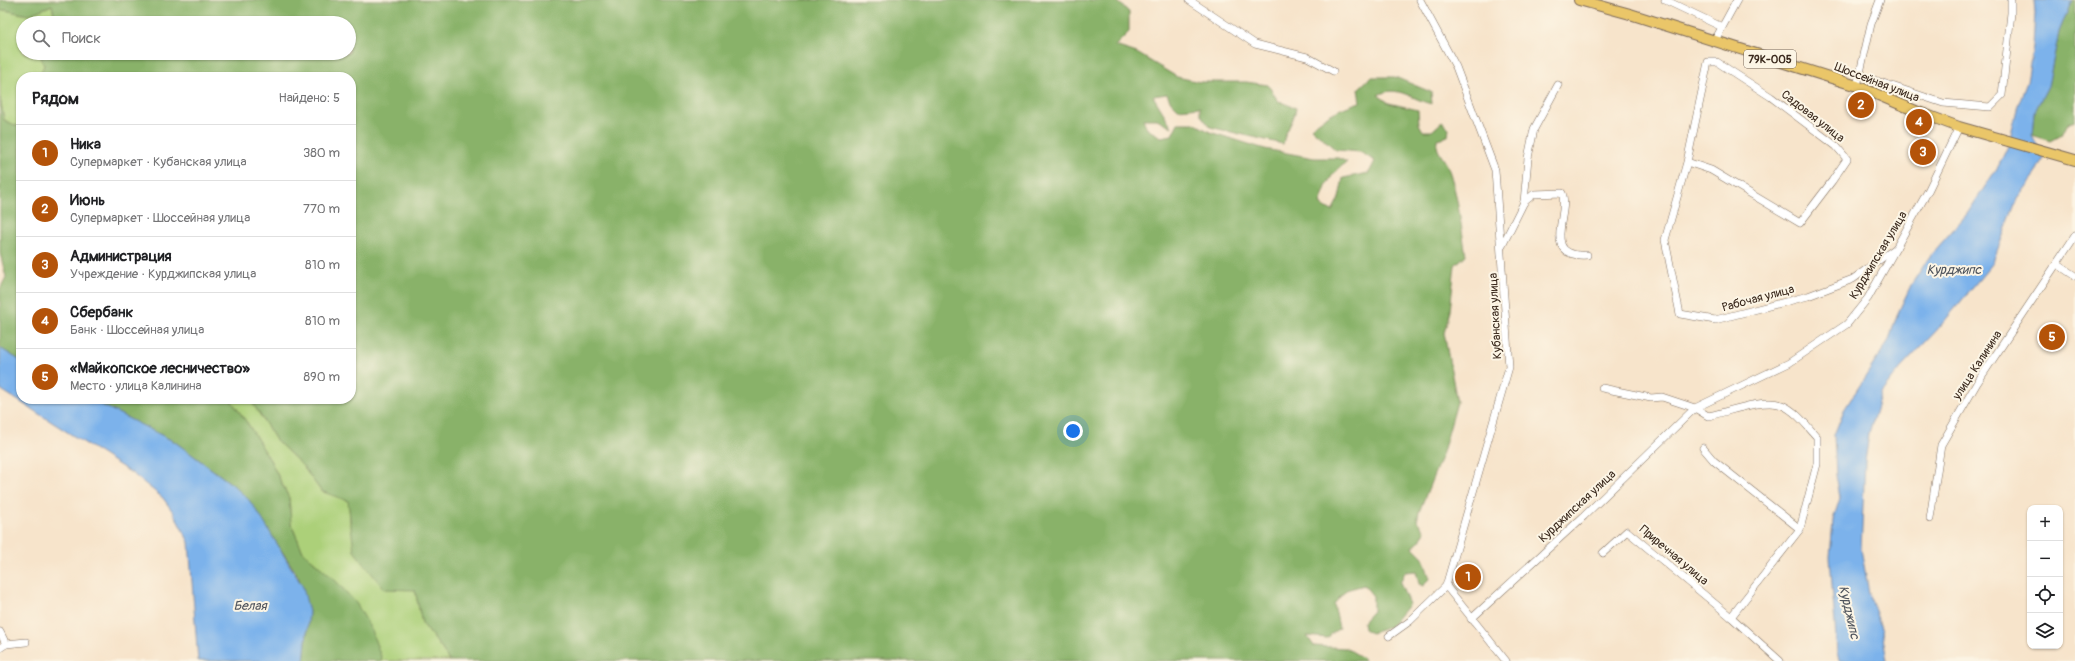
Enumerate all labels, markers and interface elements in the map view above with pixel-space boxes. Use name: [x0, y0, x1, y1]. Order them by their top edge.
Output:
search box: [16, 16, 356, 60]
icon: search: [30, 27, 52, 49]
text: Поиск: [62, 29, 101, 48]
road number: 79К-005: [1744, 50, 1796, 68]
street label: Шоссейная улица: [1832, 59, 1922, 106]
street label: Садовая улица: [1778, 87, 1848, 146]
text: Рядом: [32, 88, 79, 109]
text: Найдено: 5: [278, 90, 340, 106]
pin: 2: [1848, 90, 1874, 120]
pin: 4: [1906, 107, 1932, 137]
text: Ника: [70, 135, 101, 154]
pin: 3: [1910, 137, 1936, 167]
text: 1: [42, 145, 48, 161]
text: 380 m: [303, 145, 340, 161]
text: Супермаркет · Кубанская улица: [70, 154, 247, 170]
text: Июнь: [70, 191, 105, 210]
text: 2: [41, 201, 49, 217]
text: 770 m: [303, 201, 340, 217]
street label: Курджипская улица: [1846, 208, 1911, 302]
text: Супермаркет · Шоссейная улица: [70, 210, 250, 226]
text: Администрация: [70, 247, 171, 266]
text: 3: [41, 257, 49, 273]
text: 810 m: [305, 257, 340, 273]
water label: Курджипс: [1927, 262, 1983, 278]
text: Учреждение · Курджипская улица: [70, 266, 256, 282]
street label: Кубанская улица: [1486, 272, 1505, 360]
street label: Рабочая улица: [1720, 282, 1796, 315]
text: Сбербанк: [70, 303, 133, 322]
text: 4: [41, 313, 49, 329]
text: 810 m: [305, 313, 340, 329]
text: Банк · Шоссейная улица: [70, 322, 204, 338]
pin: 5: [2039, 322, 2065, 352]
street label: улица Калинина: [1949, 327, 2006, 404]
text: «Майкопское лесничество»: [70, 359, 250, 378]
text: 5: [41, 369, 49, 385]
text: 890 m: [304, 369, 340, 385]
text: Место · улица Калинина: [70, 378, 202, 394]
your location: [1063, 421, 1083, 441]
street label: Курджипская улица: [1536, 466, 1619, 546]
map controls: [2027, 505, 2063, 649]
button: +: [2027, 505, 2063, 541]
street label: Приречная улица: [1636, 522, 1712, 589]
button: −: [2027, 541, 2063, 577]
pin: 1: [1455, 562, 1481, 592]
button: locate: [2027, 577, 2063, 613]
water label: Курджипс: [1835, 584, 1863, 642]
water label: Белая: [233, 598, 268, 614]
button: layers: [2027, 613, 2063, 649]

